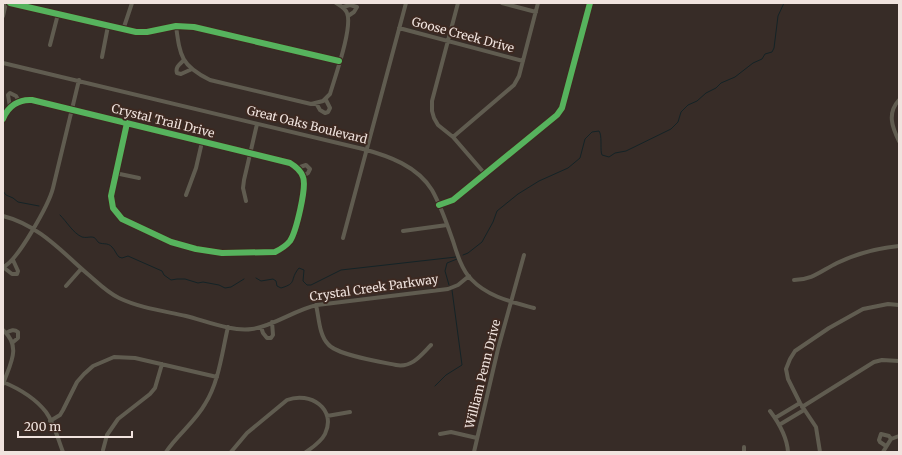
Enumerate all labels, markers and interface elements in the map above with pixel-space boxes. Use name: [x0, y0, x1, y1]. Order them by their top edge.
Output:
street label: Goose Creek Drive: [410, 14, 516, 55]
street label: Crystal Trail Drive: [110, 100, 216, 141]
street label: Great Oaks Boulevard: [245, 102, 369, 147]
street label: Crystal Creek Parkway: [309, 271, 439, 304]
street label: William Penn Drive: [461, 318, 503, 431]
scale bar: [18, 413, 132, 439]
text: 200 m: [24, 419, 61, 434]

